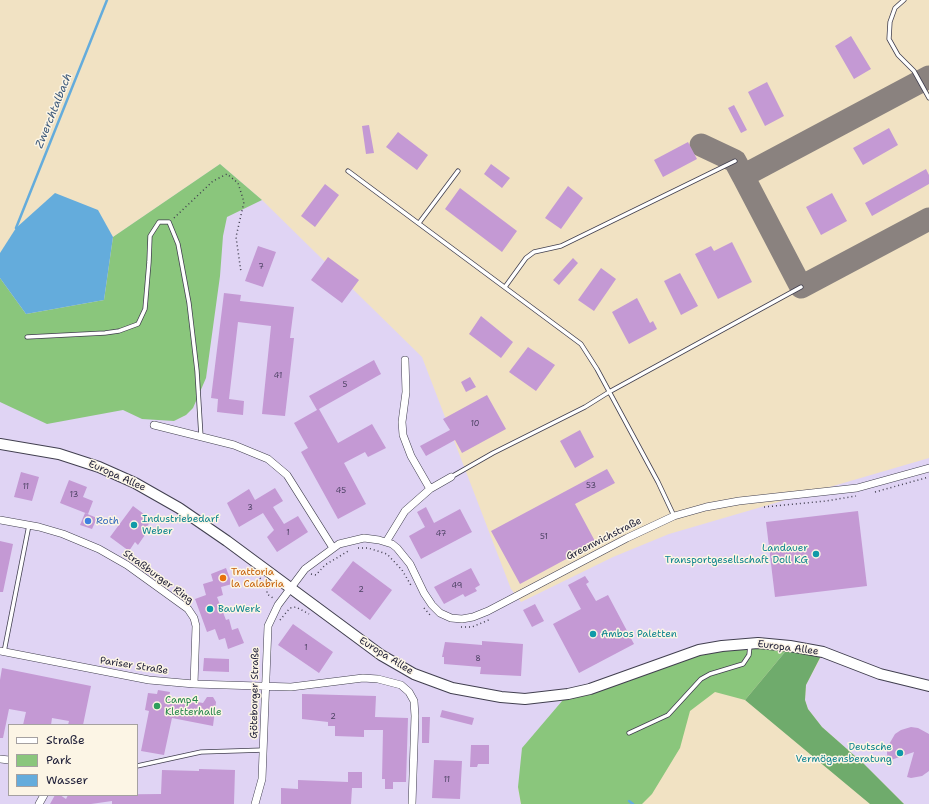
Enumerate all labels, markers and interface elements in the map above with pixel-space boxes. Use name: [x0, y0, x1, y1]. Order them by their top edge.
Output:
water label: Zwerchtalbach: [33, 72, 75, 150]
house number: 7: [258, 262, 264, 272]
house number: 41: [274, 371, 282, 381]
house number: 5: [343, 380, 347, 390]
house number: 10: [471, 419, 479, 429]
street label: Europa Allee: [86, 458, 148, 494]
house number: 53: [586, 481, 596, 491]
house number: 11: [23, 482, 29, 492]
house number: 45: [336, 486, 346, 496]
house number: 13: [70, 490, 78, 500]
house number: 3: [247, 503, 253, 513]
place label: Industriebedarf Weber: [142, 513, 219, 536]
place label: Roth: [96, 515, 119, 527]
street label: Greenwichstraße: [564, 515, 644, 563]
marker: Roth: [83, 516, 93, 526]
marker: Industriebedarf Weber: [129, 520, 139, 530]
house number: 1: [286, 528, 290, 538]
house number: 47: [436, 529, 446, 539]
house number: 51: [540, 532, 548, 542]
place label: Landauer Transportgesellschaft Doll KG: [665, 542, 808, 566]
street label: Straßburger Ring: [121, 547, 195, 607]
marker: Landauer Transportgesellschaft Doll KG: [811, 549, 821, 559]
place label: Trattoria la Calabria: [231, 566, 284, 590]
marker: Trattoria la Calabria: [218, 573, 228, 583]
house number: 49: [452, 581, 462, 591]
house number: 2: [358, 585, 364, 595]
place label: BauWerk: [218, 603, 260, 615]
marker: BauWerk: [205, 604, 215, 614]
place label: Ambos Paletten: [601, 628, 677, 640]
marker: Ambos Paletten: [588, 629, 598, 639]
street label: Europa Allee: [357, 635, 415, 677]
street label: Europa Allee: [757, 638, 819, 658]
house number: 1: [304, 643, 308, 653]
street label: Göteborger Straße: [248, 647, 262, 739]
house number: 8: [475, 654, 481, 664]
street label: Pariser Straße: [99, 655, 169, 677]
place label: Camp4 Kletterhalle: [165, 694, 222, 718]
marker: Camp4 Kletterhalle: [152, 701, 162, 711]
house number: 2: [330, 712, 336, 722]
legend: [8, 724, 138, 796]
text: Straße: [46, 732, 85, 748]
place label: Deutsche Vermögensberatung: [796, 741, 892, 764]
marker: Deutsche Vermögensberatung: [895, 748, 905, 758]
text: Park: [46, 752, 72, 768]
text: Wasser: [46, 772, 88, 788]
house number: 11: [444, 775, 450, 785]

